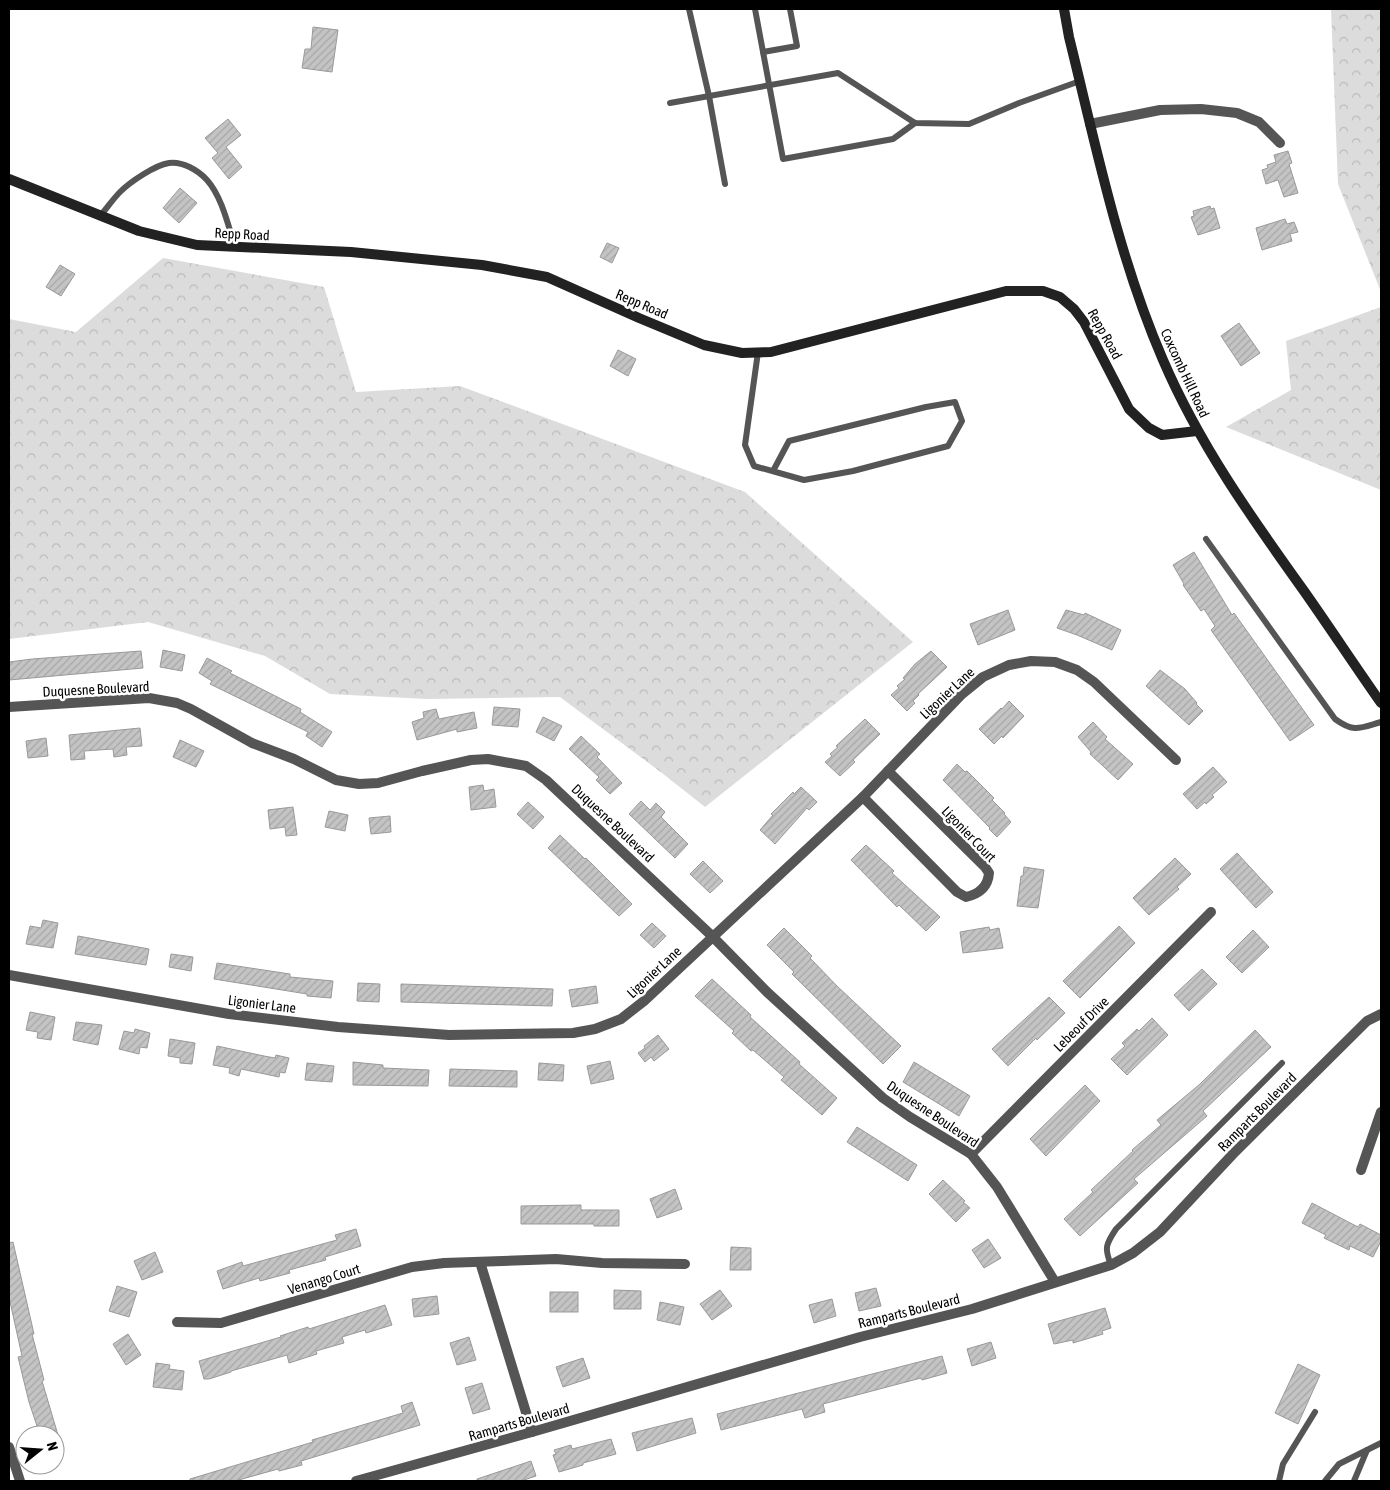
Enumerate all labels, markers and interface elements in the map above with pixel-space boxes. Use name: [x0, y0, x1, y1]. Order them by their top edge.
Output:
street label: Repp Road: [214, 225, 270, 243]
street label: Repp Road: [613, 286, 671, 322]
street label: Repp Road: [1085, 306, 1125, 362]
street label: Coxcomb Hill Road: [1157, 326, 1213, 420]
street label: Ligonier Lane: [917, 664, 977, 722]
street label: Duquesne Boulevard: [42, 678, 150, 700]
street label: Duquesne Boulevard: [568, 781, 658, 865]
street label: Ligonier Court: [939, 803, 999, 865]
street label: Ligonier Lane: [624, 943, 684, 1001]
street label: Ligonier Lane: [227, 992, 297, 1016]
street label: Lebeouf Drive: [1050, 993, 1112, 1055]
street label: Ramparts Boulevard: [1214, 1069, 1300, 1155]
street label: Duquesne Boulevard: [884, 1077, 982, 1151]
street label: Venango Court: [286, 1260, 362, 1298]
street label: Ramparts Boulevard: [856, 1291, 962, 1331]
street label: Ramparts Boulevard: [467, 1400, 571, 1444]
north arrow: [15, 1425, 65, 1475]
text: N: [44, 1440, 61, 1452]

